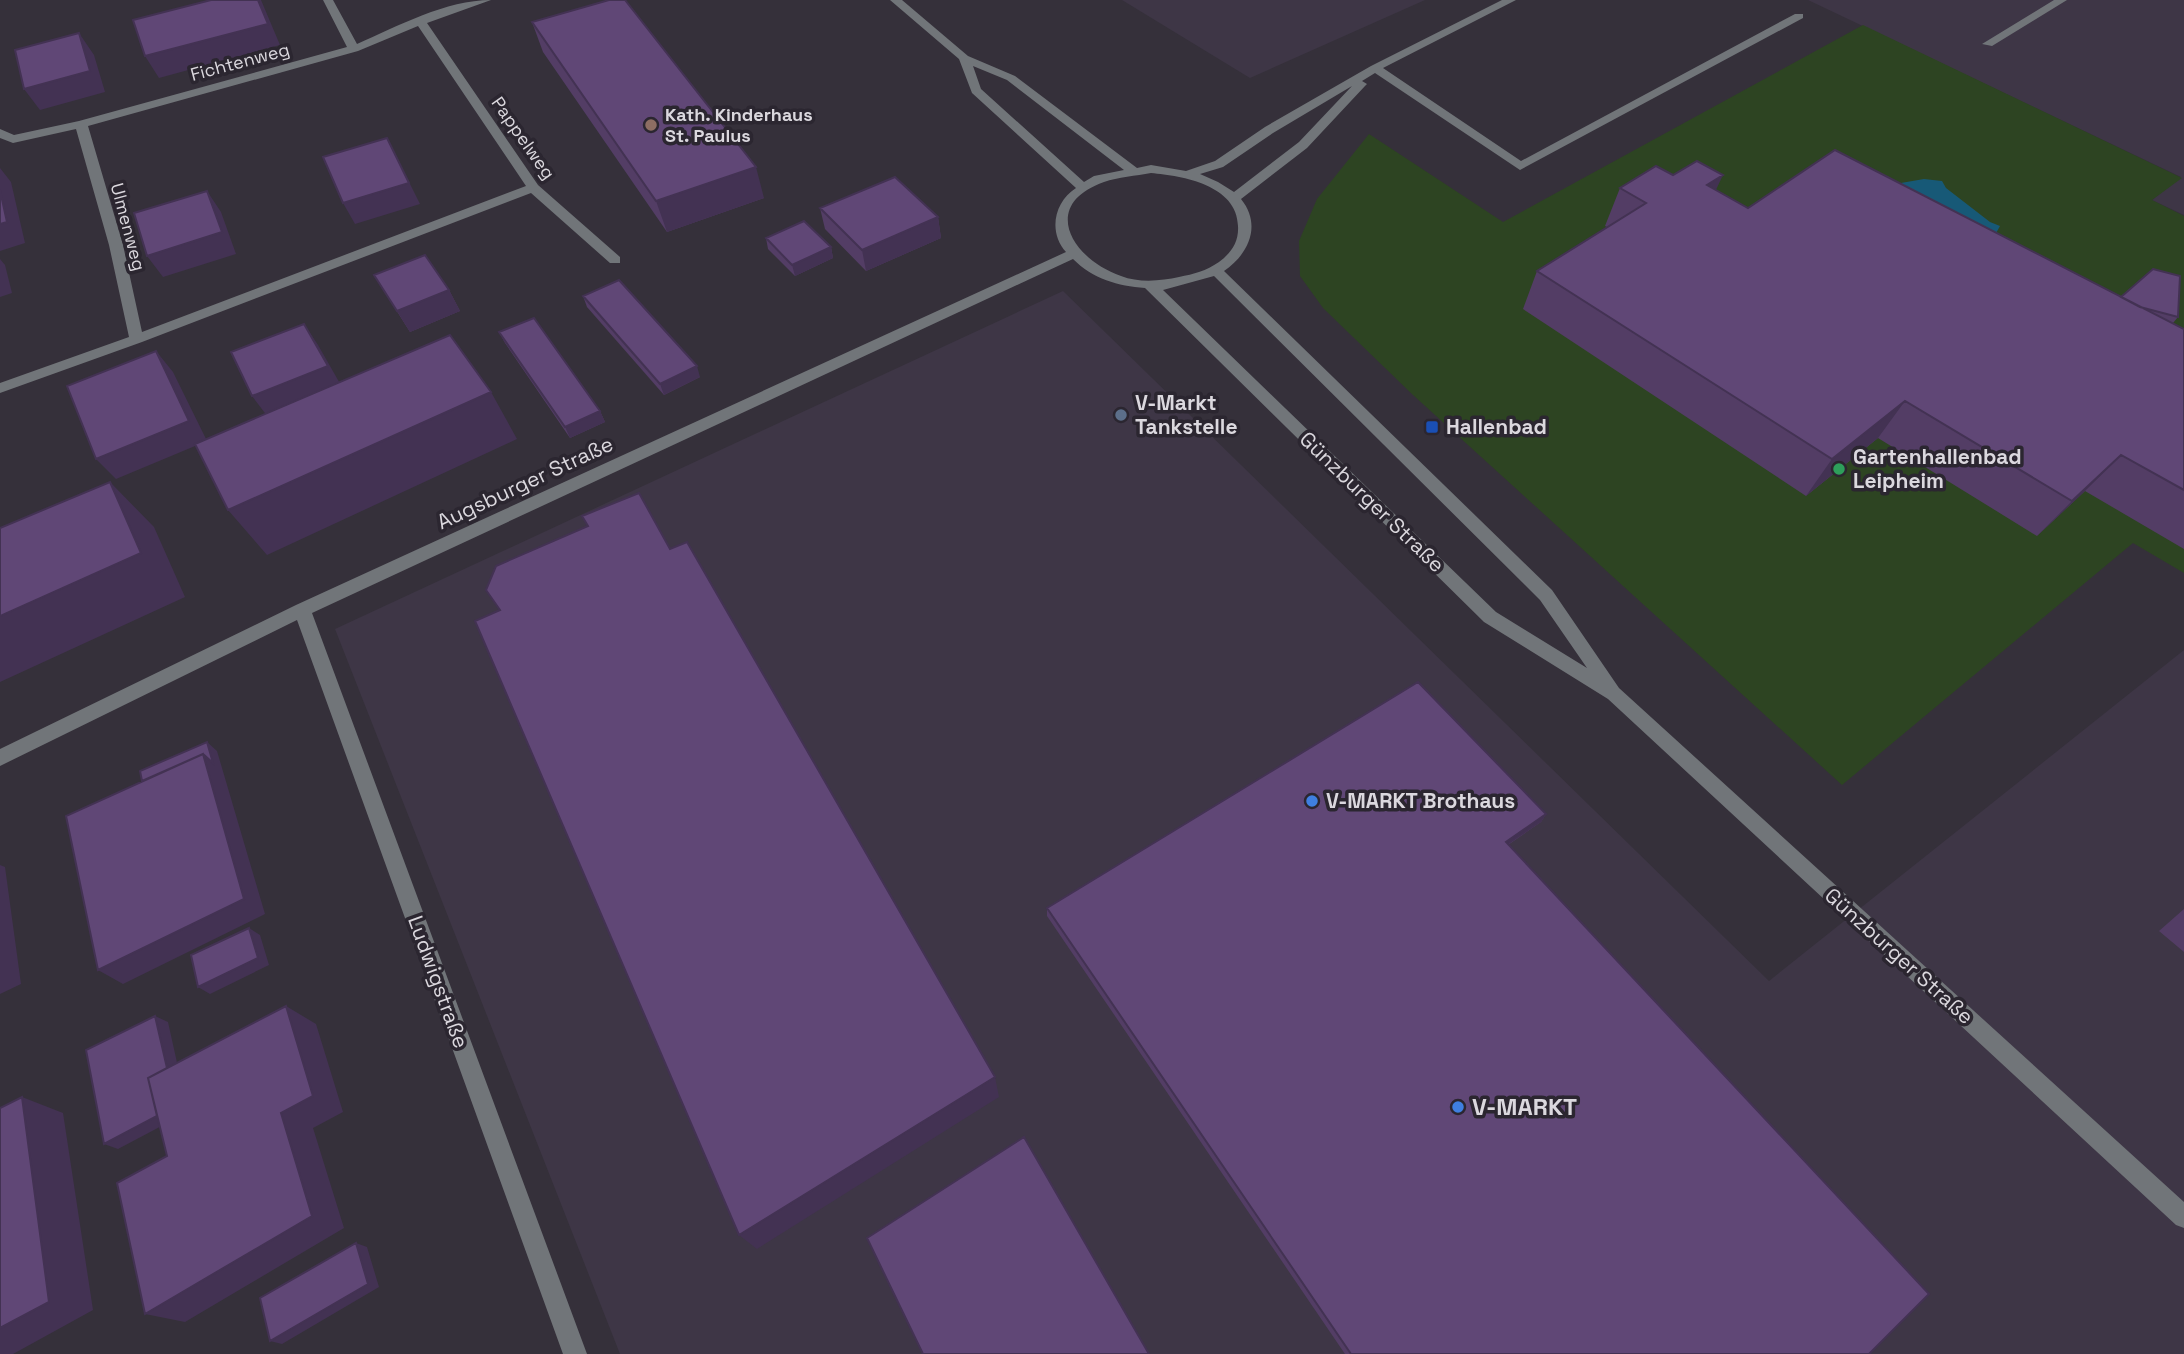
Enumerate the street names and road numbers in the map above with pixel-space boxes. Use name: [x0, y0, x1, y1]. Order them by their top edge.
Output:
street label: Fichtenweg: [188, 37, 292, 86]
street label: Pappelweg: [487, 92, 560, 183]
street label: Ulmenweg: [106, 180, 151, 273]
street label: Günzburger Straße: [1294, 425, 1451, 578]
street label: Augsburger Straße: [432, 430, 617, 535]
street label: Günzburger Straße: [1819, 882, 1980, 1030]
street label: Ludwigstraße: [402, 912, 475, 1052]

